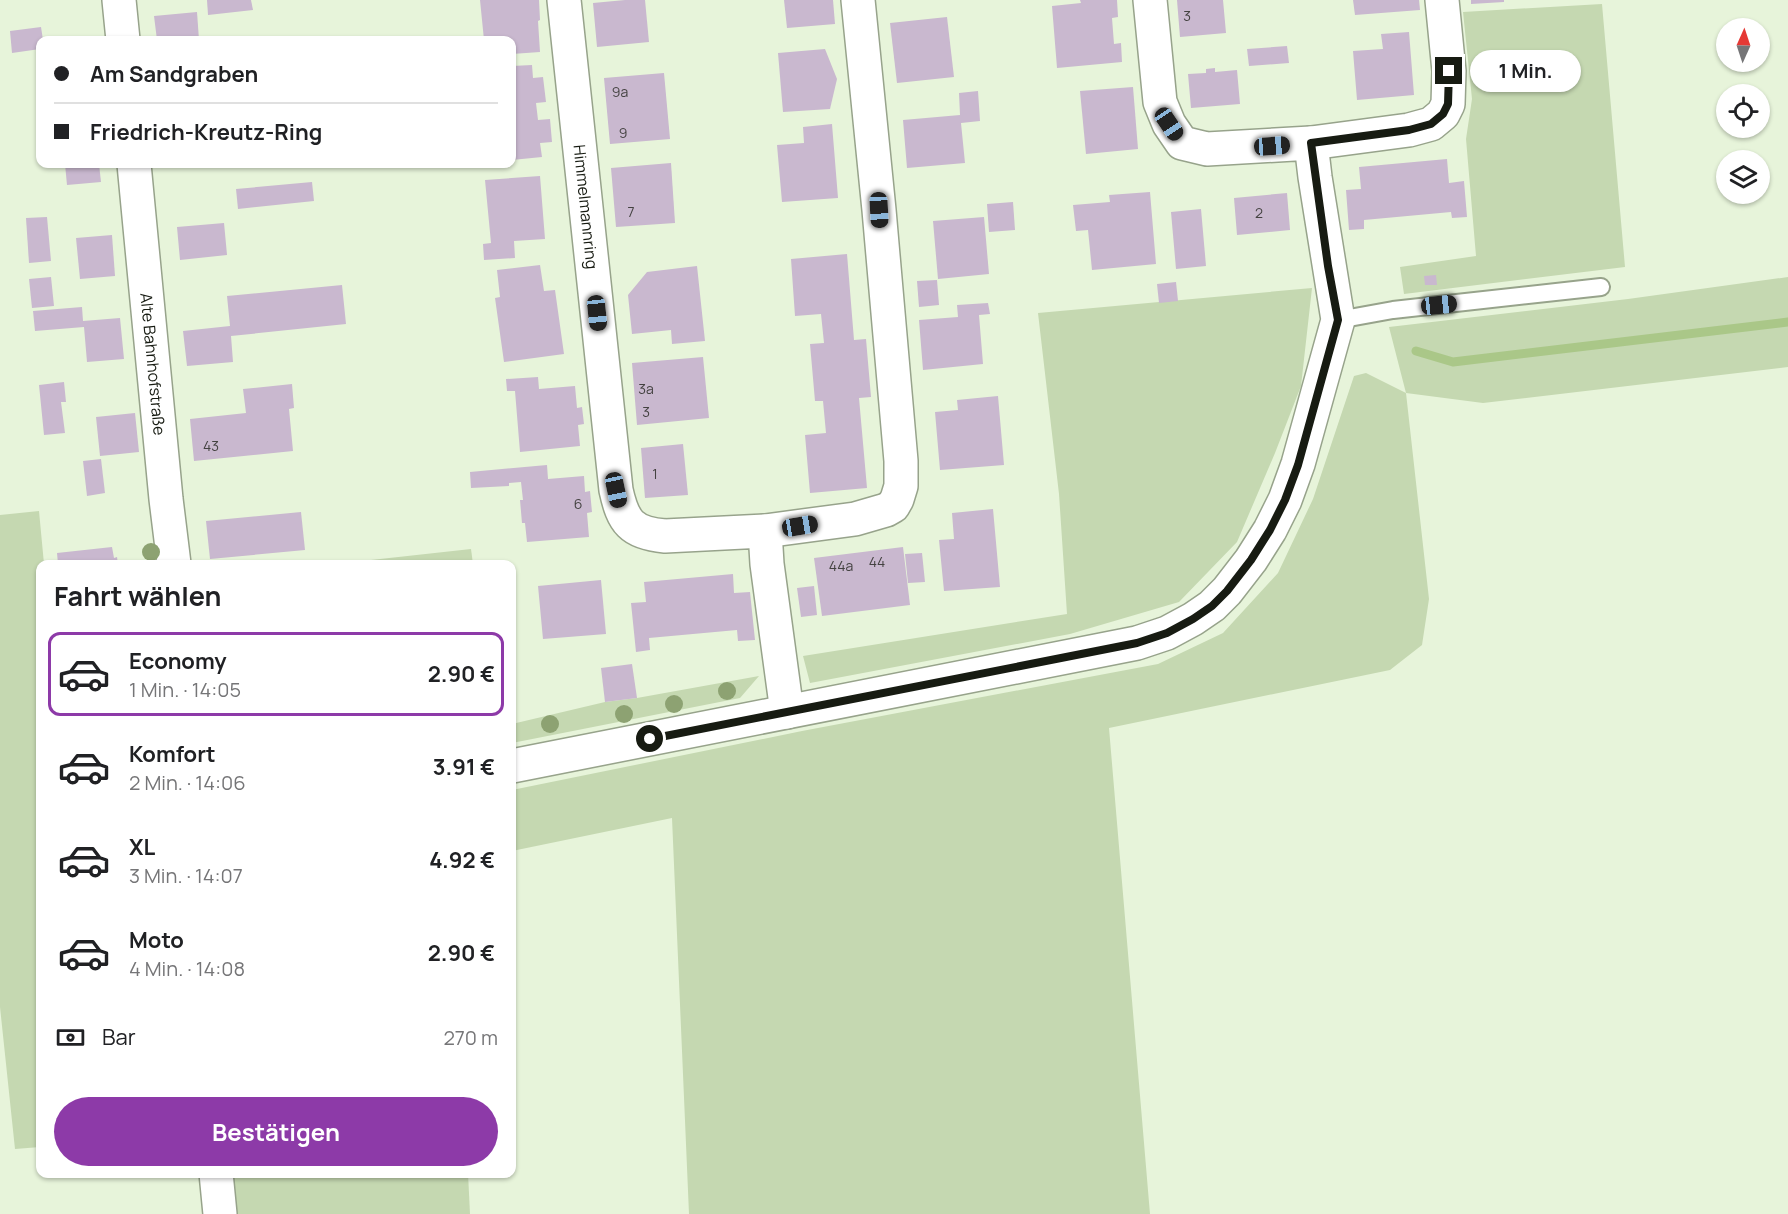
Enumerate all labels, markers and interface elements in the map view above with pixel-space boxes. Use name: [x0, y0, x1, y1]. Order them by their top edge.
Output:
house number: 3: [1183, 6, 1191, 25]
north arrow: [1716, 18, 1770, 72]
map controls: [1716, 18, 1770, 204]
callout: 1 Min.: [1470, 50, 1581, 92]
route end: [1435, 57, 1462, 84]
text: 1 Min.: [1498, 57, 1553, 84]
text: Am Sandgraben: [90, 59, 258, 89]
house number: 9a: [612, 82, 628, 101]
button: locate: [1716, 84, 1770, 138]
car: [1151, 104, 1187, 144]
text: Friedrich-Kreutz-Ring: [90, 117, 322, 147]
house number: 9: [619, 123, 627, 142]
car: [1253, 136, 1291, 156]
street label: Himmelmannring: [568, 144, 603, 270]
button: layers: [1716, 150, 1770, 204]
car: [869, 192, 889, 228]
house number: 7: [627, 202, 635, 221]
house number: 2: [1255, 203, 1263, 222]
street label: Alte Bahnhofstraße: [135, 292, 171, 436]
car: [586, 294, 608, 332]
car: [1420, 294, 1458, 316]
house number: 3a: [638, 379, 654, 398]
house number: 3: [642, 402, 650, 421]
house number: 43: [203, 436, 219, 455]
house number: 1: [652, 464, 658, 483]
car: [603, 471, 629, 509]
house number: 6: [574, 494, 582, 513]
car: [781, 514, 819, 538]
house number: 44: [869, 552, 885, 571]
house number: 44a: [829, 556, 853, 575]
text: Fahrt wählen: [54, 577, 222, 614]
text: Economy: [129, 646, 227, 676]
icon: car: [57, 647, 111, 701]
text: 2.90 €: [428, 659, 495, 689]
text: 1 Min. · 14:05: [129, 676, 241, 703]
route start: [636, 725, 663, 752]
text: Komfort: [129, 739, 216, 769]
icon: car: [57, 740, 111, 794]
text: 3.91 €: [433, 752, 495, 782]
text: 2 Min. · 14:06: [129, 769, 246, 796]
text: XL: [129, 832, 155, 862]
icon: car: [57, 833, 111, 887]
text: 4.92 €: [429, 845, 495, 875]
text: 3 Min. · 14:07: [129, 862, 243, 889]
text: Moto: [129, 925, 184, 955]
icon: car: [57, 926, 111, 980]
text: 2.90 €: [428, 938, 495, 968]
text: 4 Min. · 14:08: [129, 955, 245, 982]
icon: cash: [54, 1021, 87, 1054]
text: Bar: [102, 1022, 136, 1052]
text: 270 m: [443, 1024, 498, 1051]
button: Bestätigen: [54, 1097, 498, 1166]

